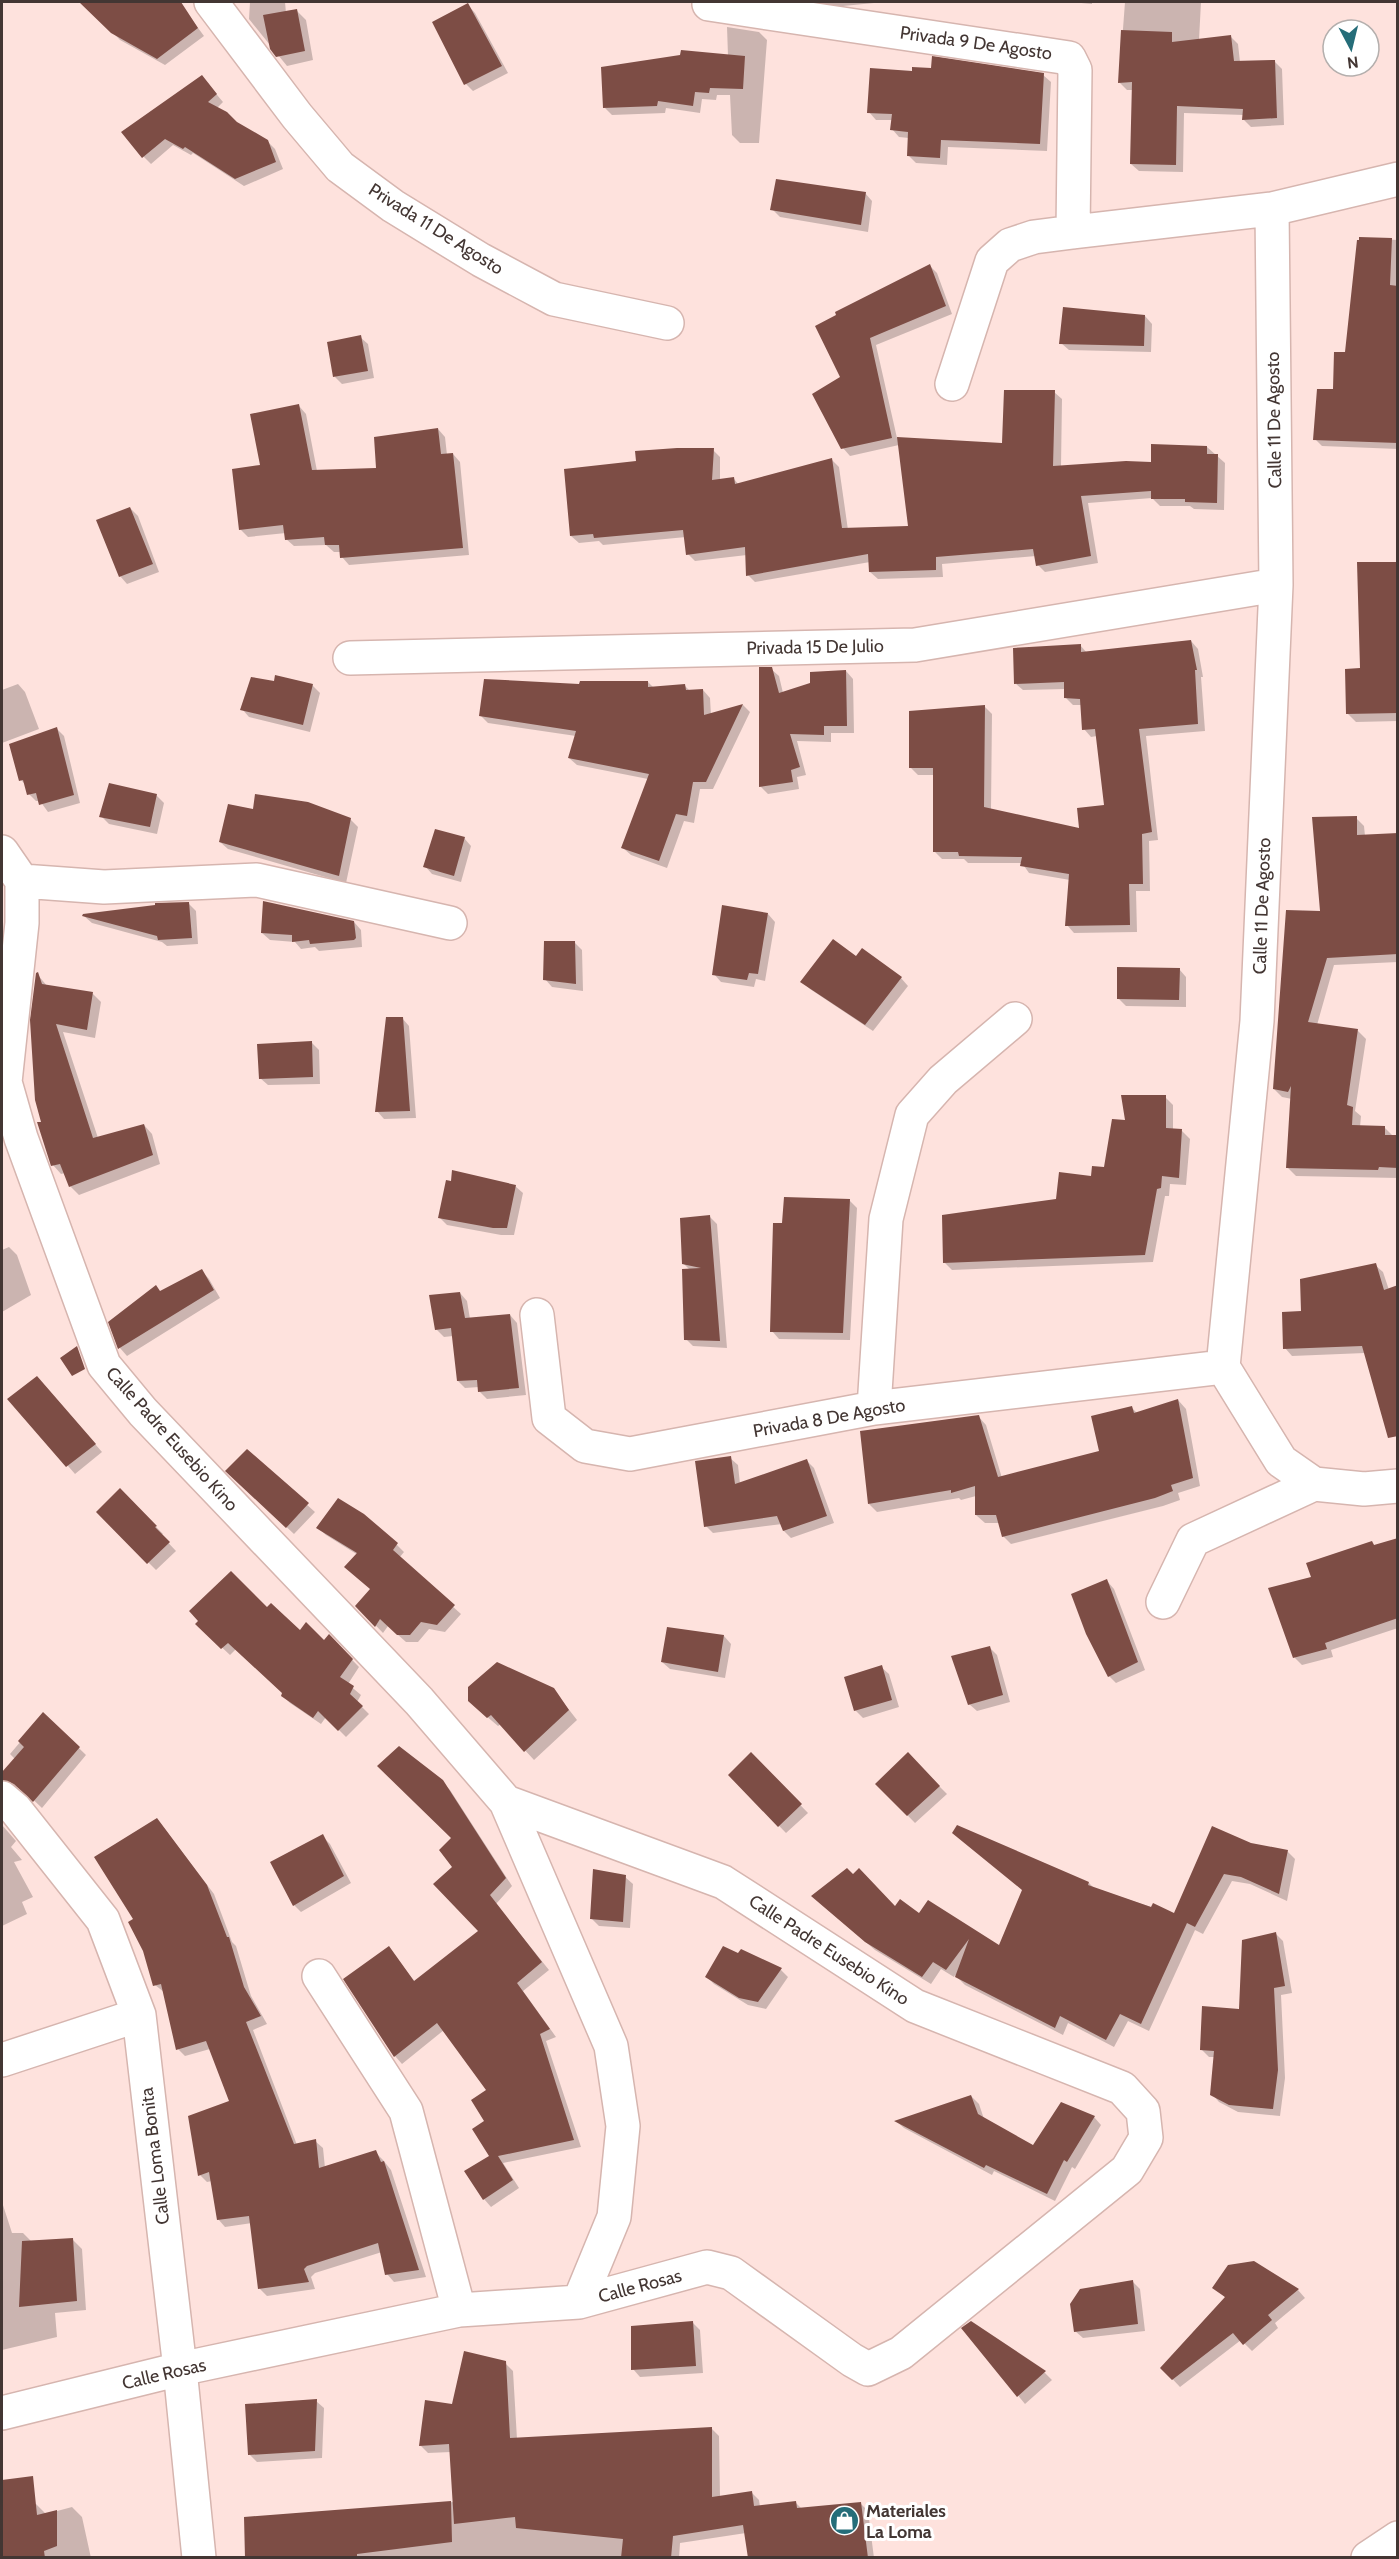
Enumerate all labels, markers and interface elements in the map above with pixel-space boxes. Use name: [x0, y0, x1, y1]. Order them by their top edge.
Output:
north arrow: [1321, 18, 1381, 78]
street label: Privada 9 De Agosto: [899, 21, 1054, 65]
text: N: [1346, 52, 1360, 73]
street label: Privada 11 De Agosto: [364, 179, 508, 279]
street label: Calle 11 De Agosto: [1262, 351, 1286, 488]
street label: Privada 15 De Julio: [746, 635, 884, 659]
street label: Calle 11 De Agosto: [1249, 837, 1275, 975]
street label: Calle Padre Eusebio Kino: [101, 1362, 243, 1516]
street label: Privada 8 De Agosto: [751, 1394, 907, 1442]
street label: Calle Padre Eusebio Kino: [745, 1890, 913, 2010]
street label: Calle Loma Bonita: [136, 2086, 174, 2226]
street label: Calle Rosas: [596, 2264, 684, 2308]
street label: Calle Rosas: [120, 2354, 208, 2394]
place label: Materiales La Loma: [866, 2500, 946, 2543]
shop icon: Materiales La Loma: [829, 2505, 861, 2537]

